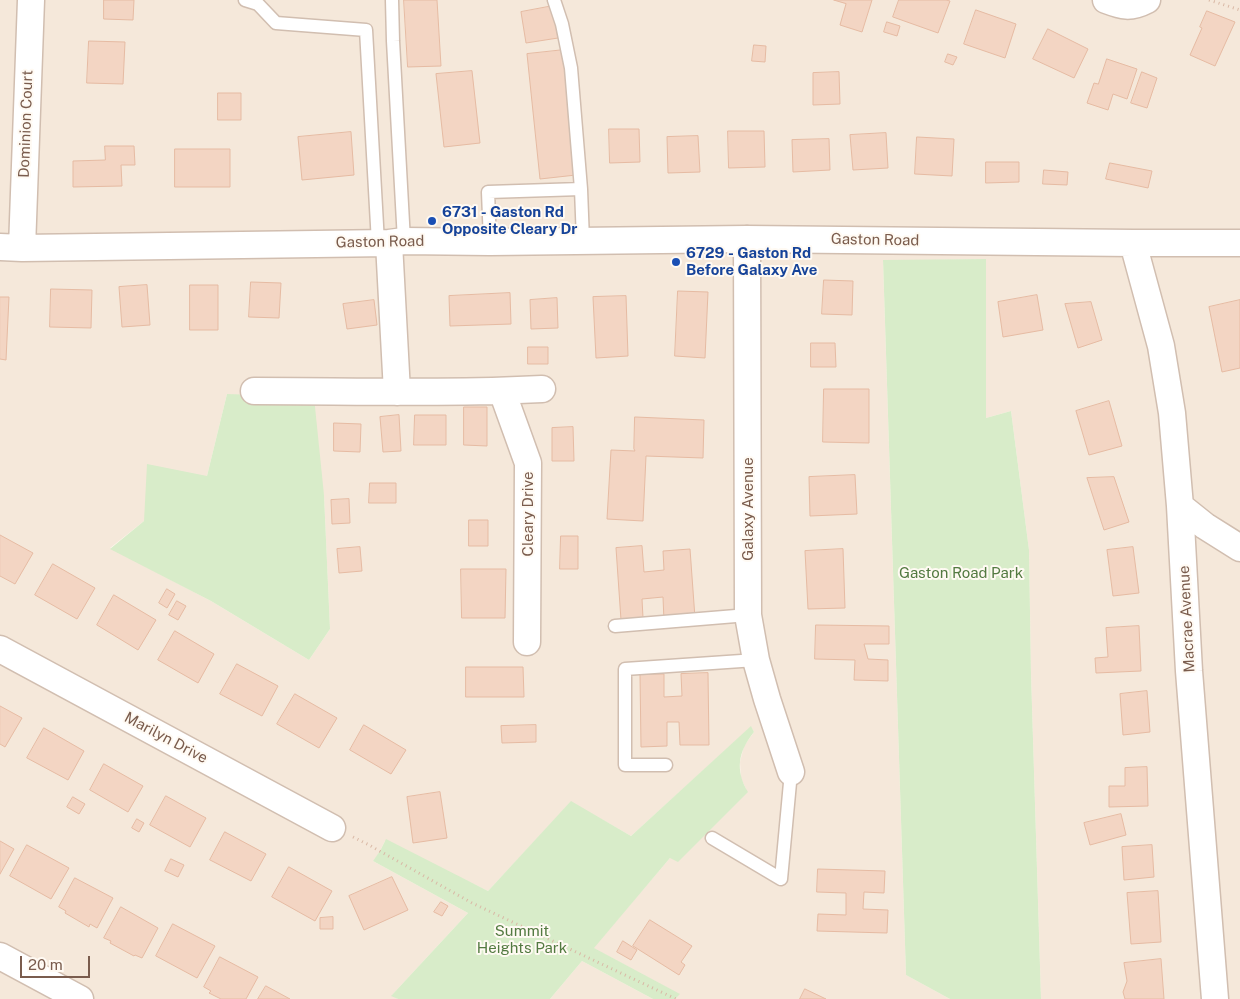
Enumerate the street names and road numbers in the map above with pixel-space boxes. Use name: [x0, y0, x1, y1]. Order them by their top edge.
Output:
street label: Dominion Court: [15, 70, 37, 178]
street label: Gaston Road: [831, 230, 919, 250]
street label: Gaston Road: [336, 232, 424, 252]
street label: Galaxy Avenue: [739, 457, 757, 561]
street label: Cleary Drive: [519, 472, 537, 556]
street label: Macrae Avenue: [1175, 565, 1199, 673]
street label: Marilyn Drive: [121, 709, 211, 767]

